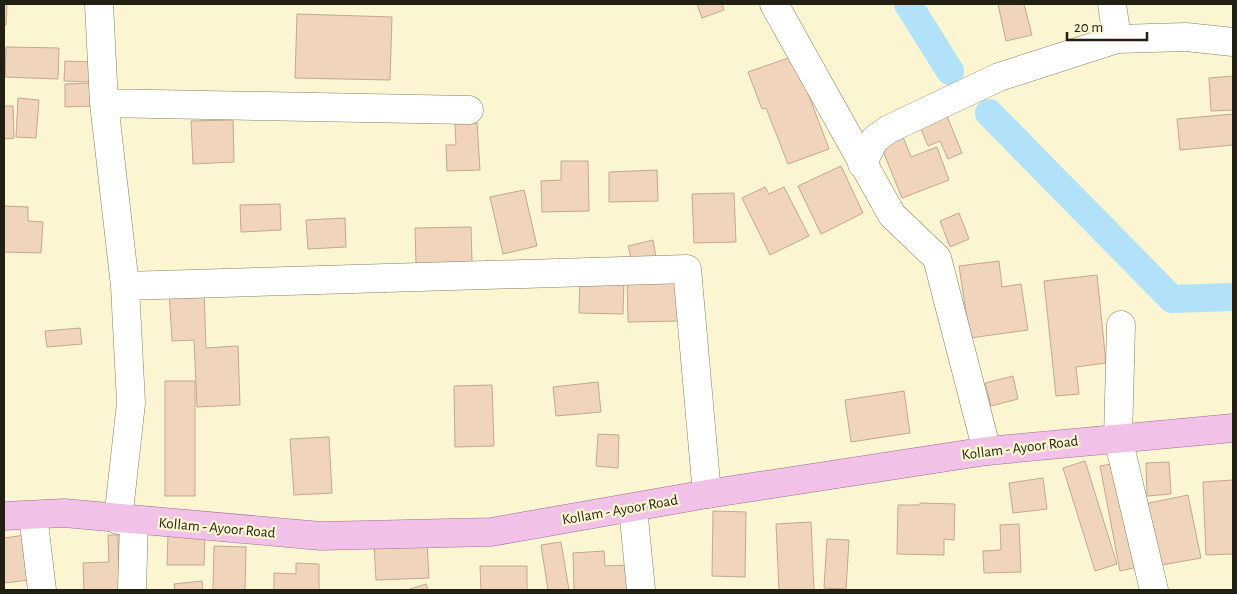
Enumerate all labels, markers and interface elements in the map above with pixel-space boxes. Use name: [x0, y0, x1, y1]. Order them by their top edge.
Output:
scale bar: [1067, 10, 1147, 42]
text: 20 m: [1074, 20, 1103, 35]
street label: Kollam - Ayoor Road: [961, 433, 1079, 463]
street label: Kollam - Ayoor Road: [561, 492, 679, 528]
street label: Kollam - Ayoor Road: [158, 515, 276, 541]

